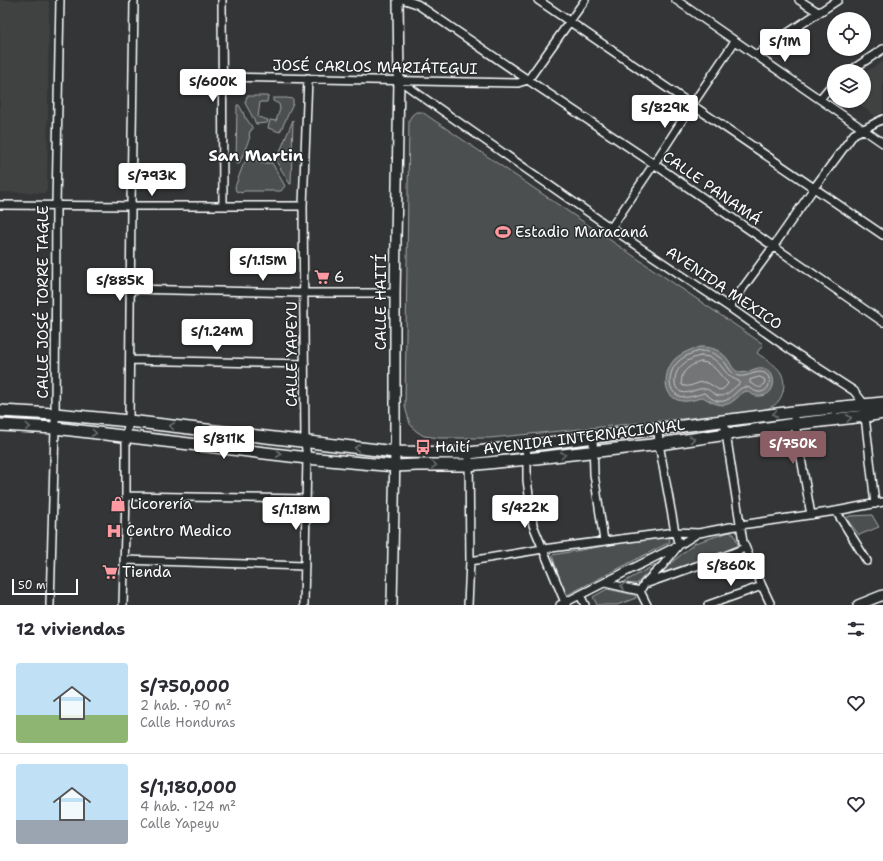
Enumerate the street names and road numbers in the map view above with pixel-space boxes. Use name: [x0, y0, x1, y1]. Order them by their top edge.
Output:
street label: JOSÉ CARLOS MARIÁTEGUI: [272, 54, 478, 79]
street label: CALLE PANAMÁ: [659, 146, 766, 230]
street label: CALLE JOSÉ TORRE TAGLE: [32, 205, 53, 399]
street label: AVENIDA MEXICO: [662, 242, 786, 334]
street label: CALLE HAITÍ: [370, 254, 391, 350]
street label: CALLE YAPEYU: [282, 301, 302, 407]
street label: AVENIDA INTERNACIONAL: [482, 415, 686, 459]

